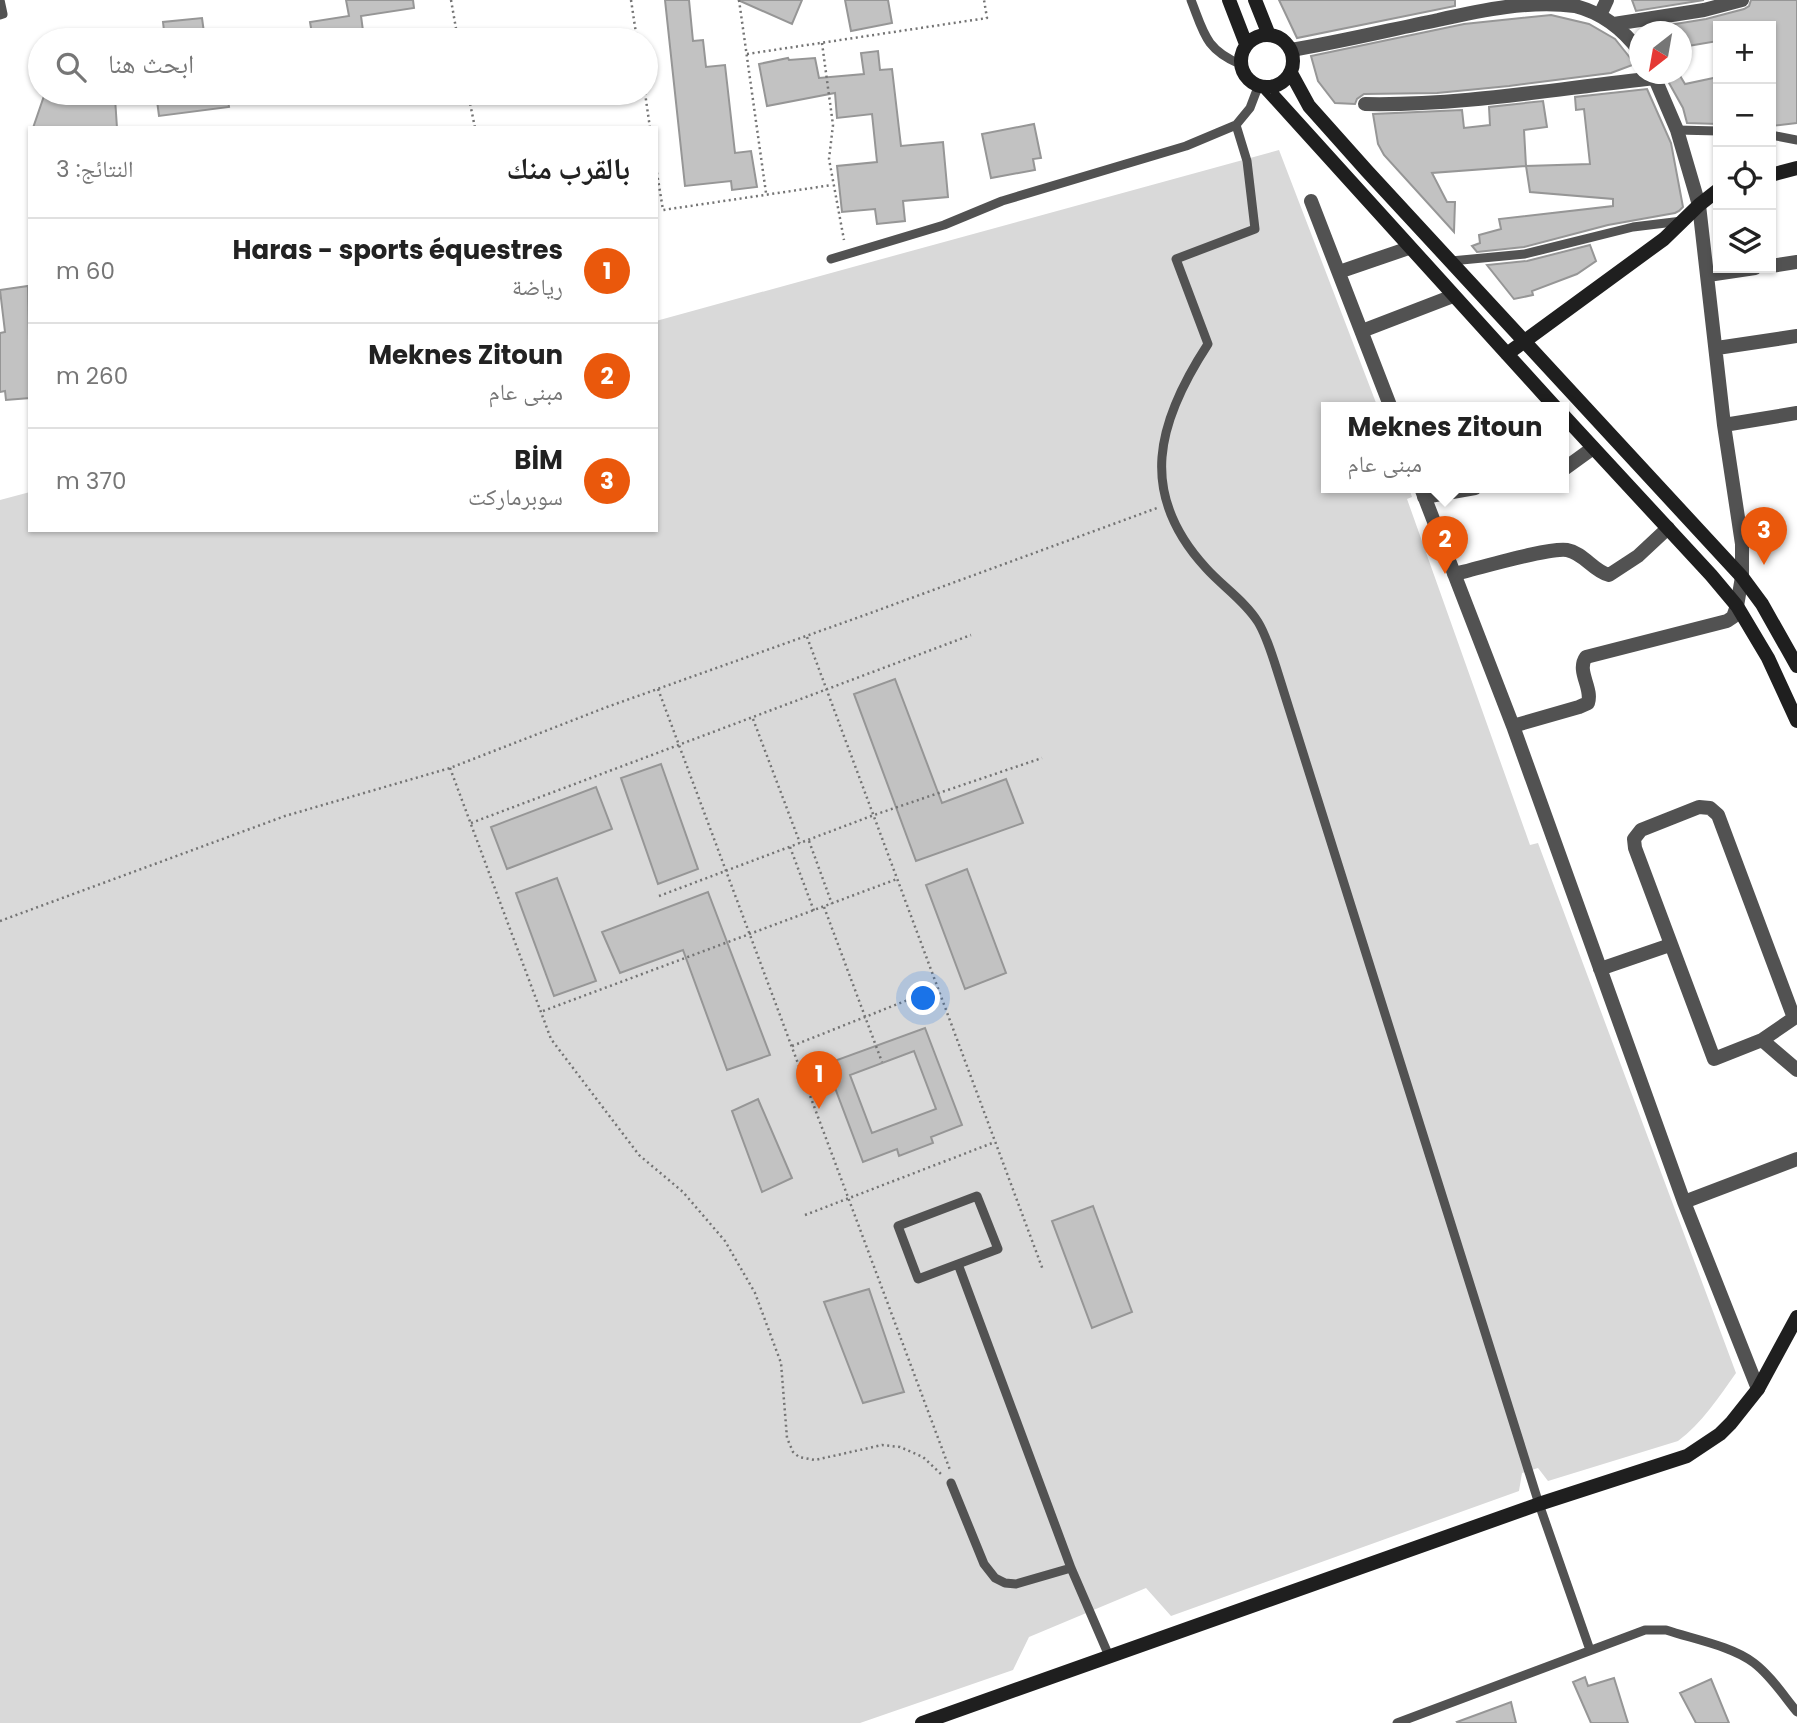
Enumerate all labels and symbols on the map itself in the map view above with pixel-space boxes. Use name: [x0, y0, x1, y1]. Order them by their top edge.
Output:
north arrow: [1629, 21, 1692, 84]
pin: 3: [1741, 507, 1787, 565]
pin: 2: [1422, 516, 1468, 574]
your location: [906, 981, 940, 1015]
pin: 1: [796, 1051, 842, 1109]

